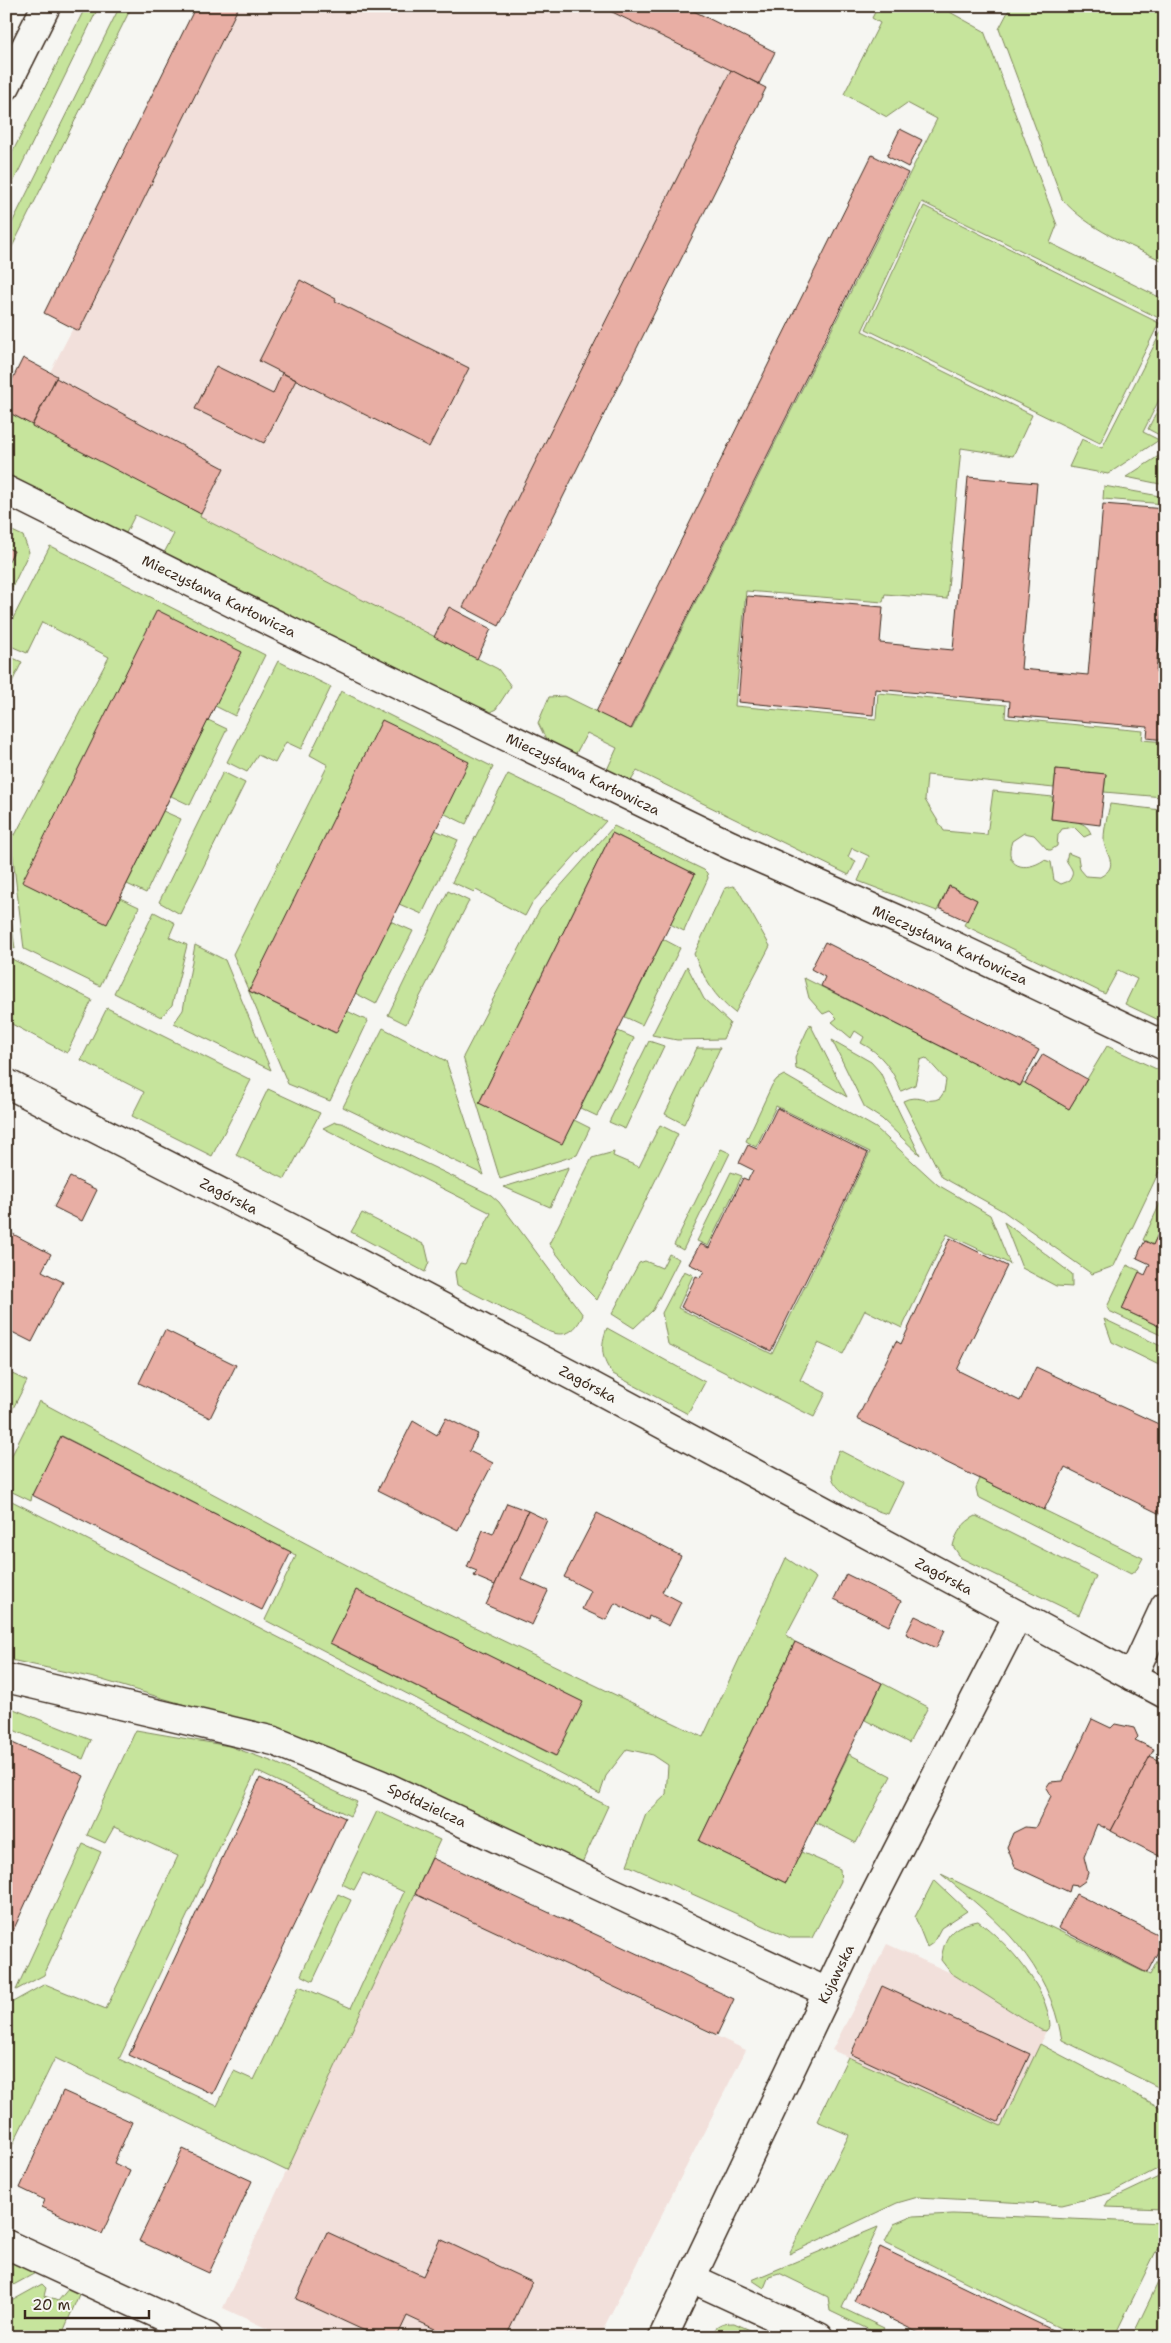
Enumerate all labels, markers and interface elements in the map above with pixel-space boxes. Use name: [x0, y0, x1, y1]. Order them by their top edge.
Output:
street label: Mieczysława Karłowicza: [139, 551, 299, 641]
street label: Mieczysława Karłowicza: [503, 729, 663, 819]
street label: Mieczysława Karłowicza: [870, 901, 1031, 989]
street label: Zagórska: [197, 1174, 261, 1218]
street label: Zagórska: [556, 1361, 620, 1407]
street label: Zagórska: [912, 1553, 976, 1599]
street label: Spółdzielcza: [385, 1779, 470, 1831]
street label: Kujawska: [814, 1941, 858, 2006]
scale bar: [25, 2288, 149, 2320]
text: 20 m: [32, 2295, 71, 2315]

